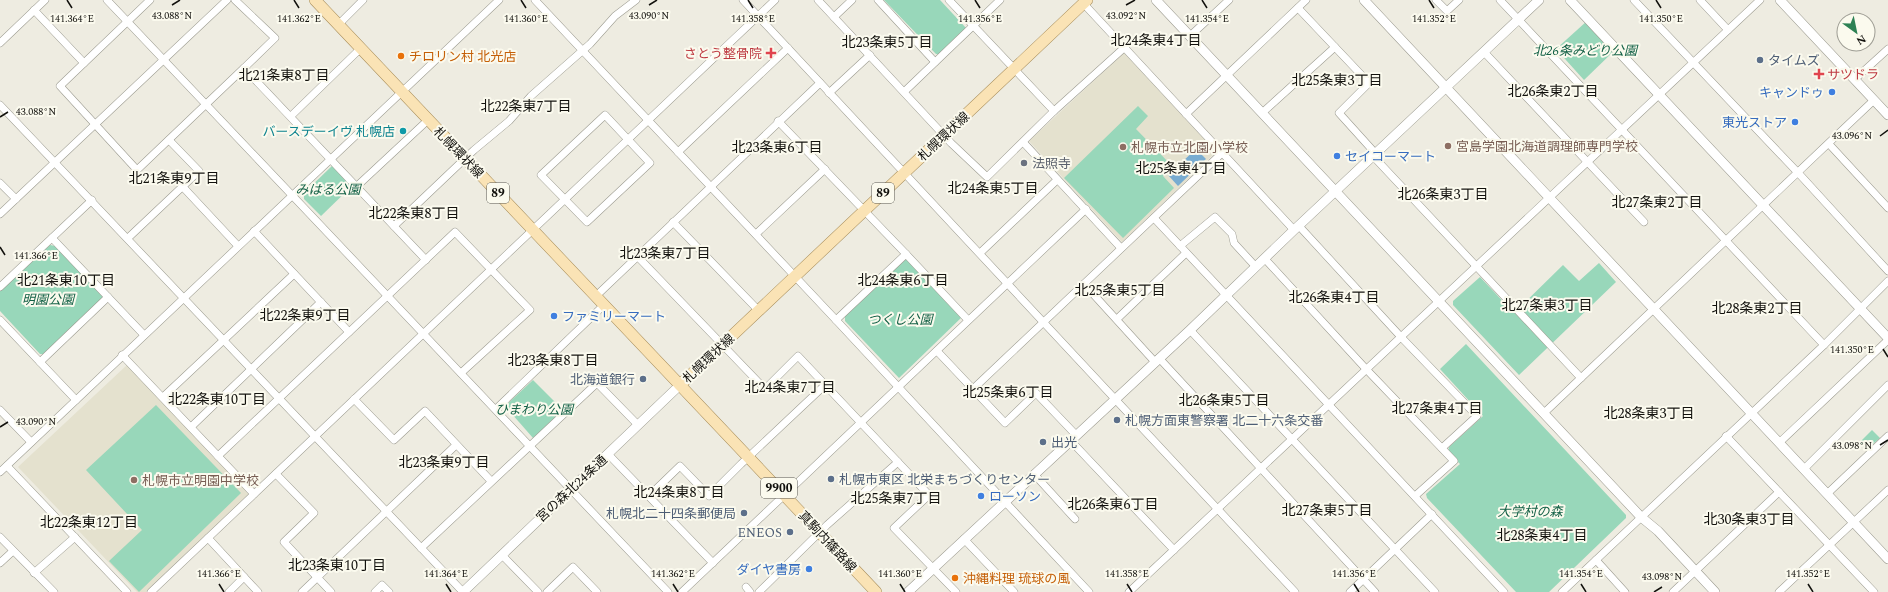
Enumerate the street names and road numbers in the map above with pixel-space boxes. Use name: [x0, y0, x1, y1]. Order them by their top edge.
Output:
street label: 札幌環状線: [913, 107, 974, 166]
street label: 札幌環状線: [429, 122, 488, 183]
road number: 89: [487, 183, 509, 203]
road number: 89: [872, 183, 894, 203]
street label: 札幌環状線: [678, 329, 739, 388]
street label: 宮の森北24条通: [532, 450, 612, 527]
road number: 9900: [761, 478, 797, 498]
street label: 真駒内篠路線: [793, 506, 861, 577]

